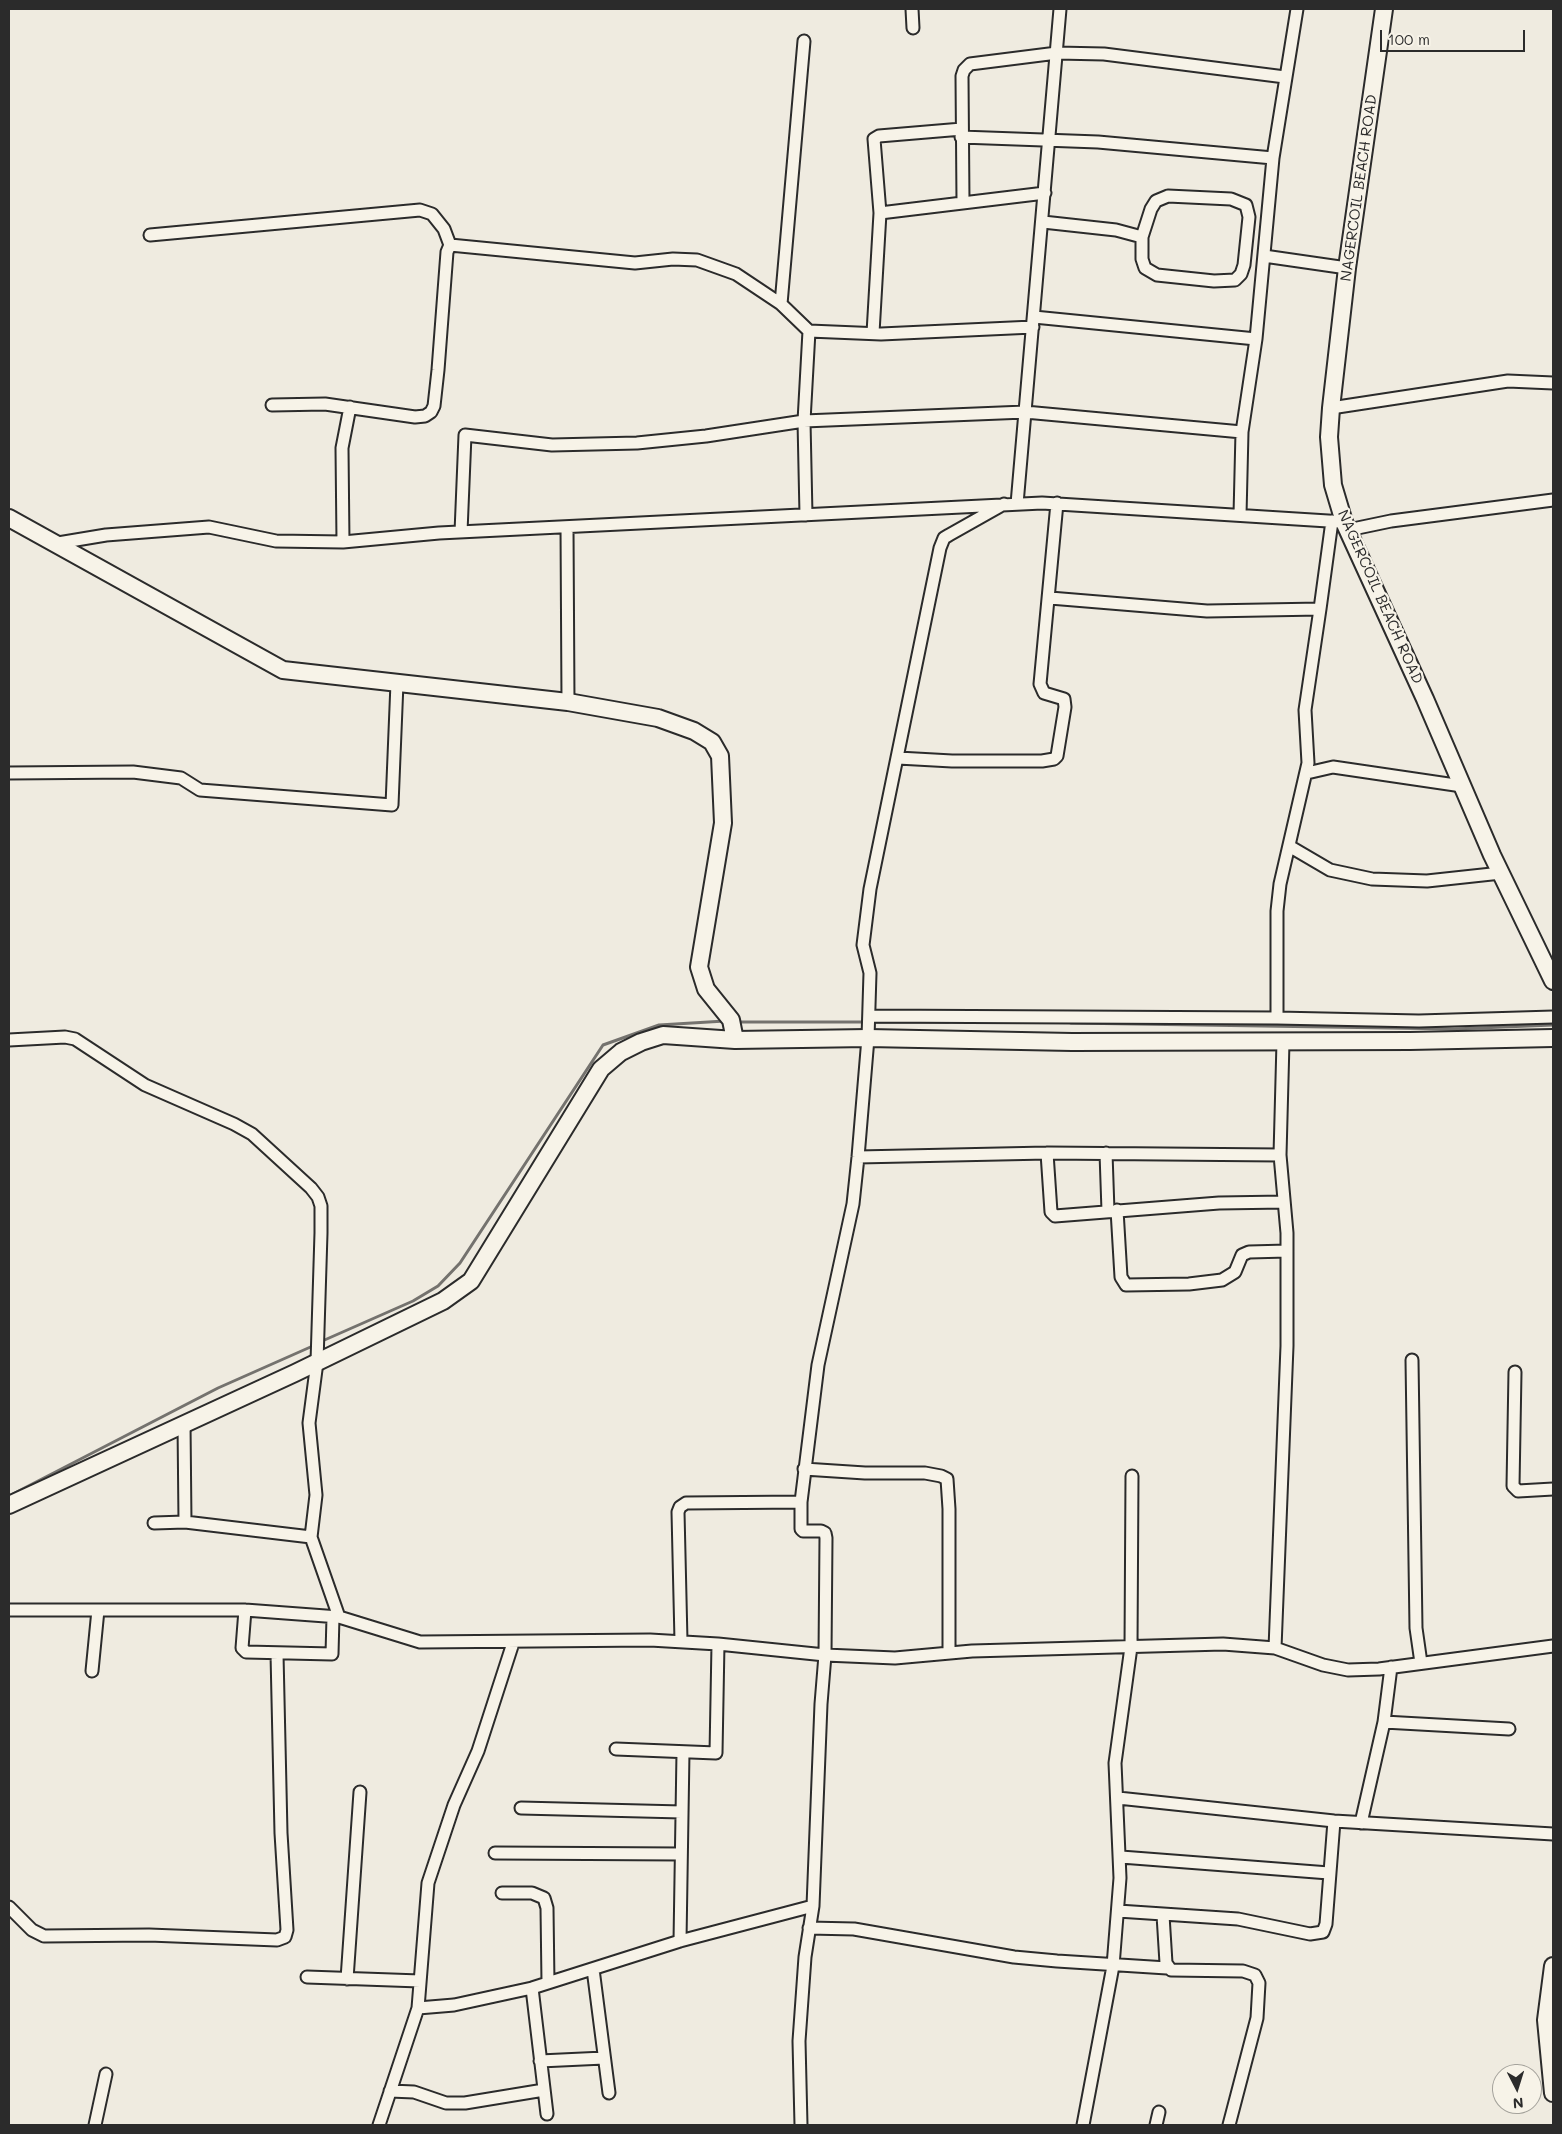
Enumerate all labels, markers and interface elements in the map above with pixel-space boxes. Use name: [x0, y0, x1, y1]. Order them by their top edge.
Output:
scale bar: [1382, 20, 1527, 52]
text: 100 m: [1388, 29, 1430, 49]
street label: NAGERCOIL BEACH ROAD: [1337, 93, 1381, 283]
street label: NAGERCOIL BEACH ROAD: [1333, 507, 1427, 687]
north arrow: [1492, 2064, 1542, 2114]
text: N: [1512, 2094, 1524, 2113]

